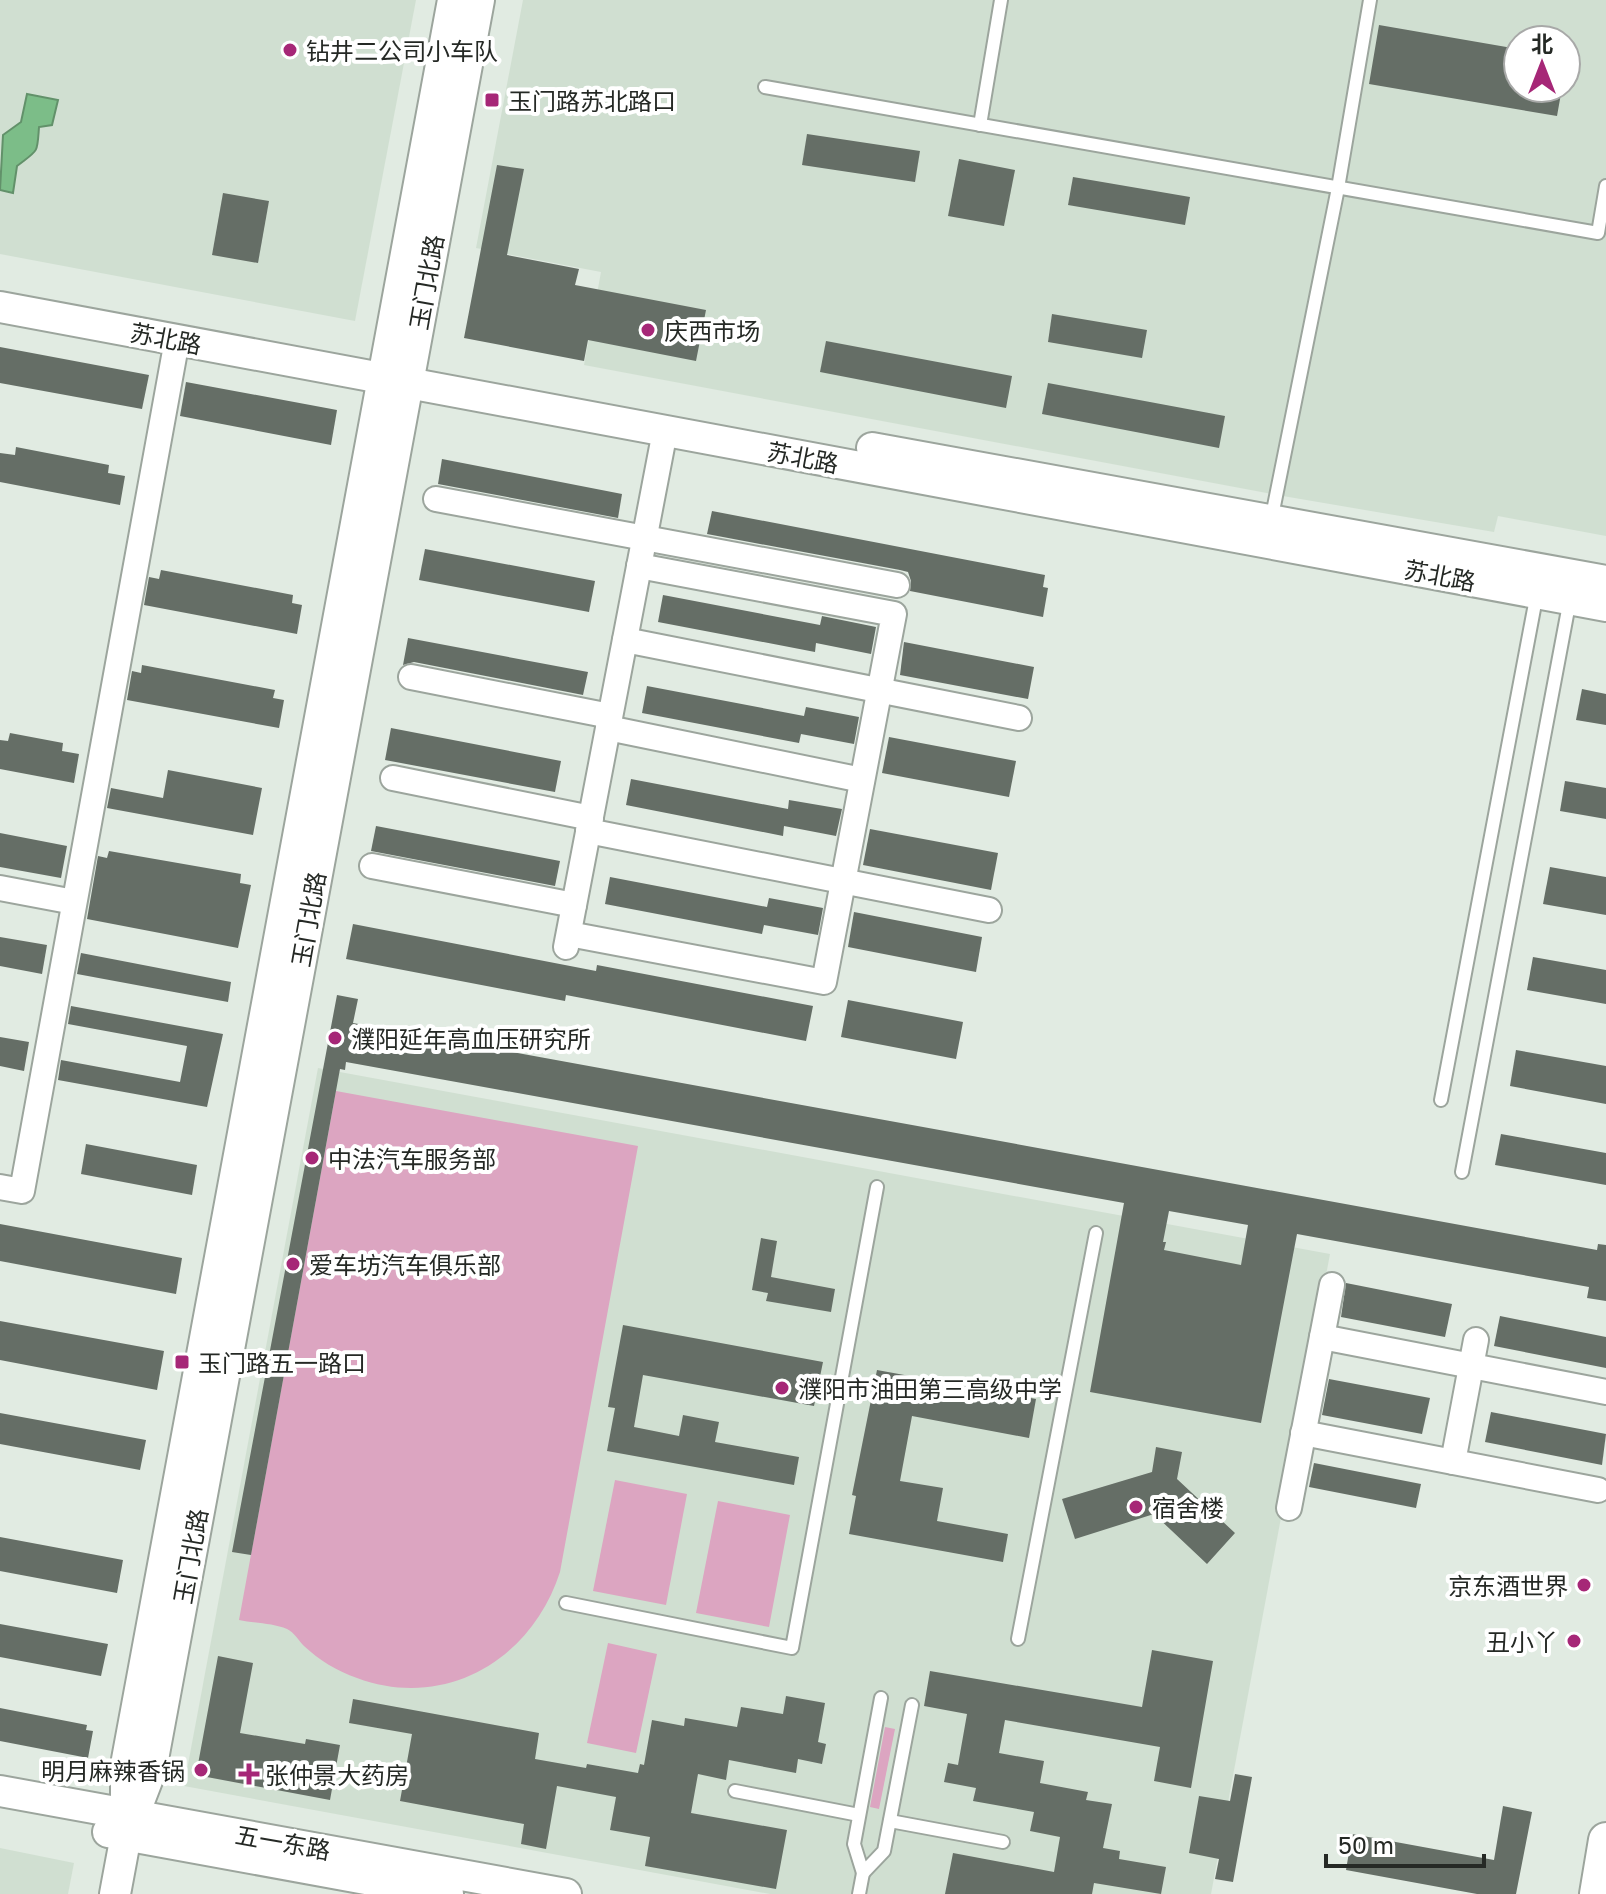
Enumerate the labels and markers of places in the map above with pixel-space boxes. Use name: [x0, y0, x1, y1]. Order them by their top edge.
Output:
place label: 钻井二公司小车队: [306, 36, 498, 65]
marker: 钻井二公司小车队: [281, 41, 299, 59]
place label: 玉门路苏北路口: [508, 86, 676, 115]
marker: 玉门路苏北路口: [483, 91, 501, 109]
place label: 庆西市场: [664, 316, 760, 345]
marker: 庆西市场: [639, 321, 657, 339]
place label: 濮阳延年高血压研究所: [351, 1024, 591, 1053]
marker: 濮阳延年高血压研究所: [326, 1029, 344, 1047]
place label: 中法汽车服务部: [328, 1144, 496, 1173]
marker: 中法汽车服务部: [303, 1149, 321, 1167]
place label: 爱车坊汽车俱乐部: [309, 1250, 501, 1279]
marker: 爱车坊汽车俱乐部: [284, 1255, 302, 1273]
place label: 玉门路五一路口: [198, 1348, 366, 1377]
marker: 玉门路五一路口: [173, 1353, 191, 1371]
place label: 濮阳市油田第三高级中学: [798, 1374, 1062, 1403]
marker: 濮阳市油田第三高级中学: [773, 1379, 791, 1397]
place label: 宿舍楼: [1152, 1493, 1224, 1522]
marker: 宿舍楼: [1127, 1498, 1145, 1516]
place label: 京东酒世界: [1448, 1571, 1568, 1600]
marker: 京东酒世界: [1575, 1576, 1593, 1594]
place label: 丑小丫: [1486, 1627, 1558, 1656]
marker: 丑小丫: [1565, 1632, 1583, 1650]
place label: 明月麻辣香锅: [41, 1756, 185, 1785]
place label: 张仲景大药房: [265, 1760, 409, 1789]
marker: 明月麻辣香锅: [192, 1761, 210, 1779]
marker: 张仲景大药房: [240, 1765, 258, 1783]

